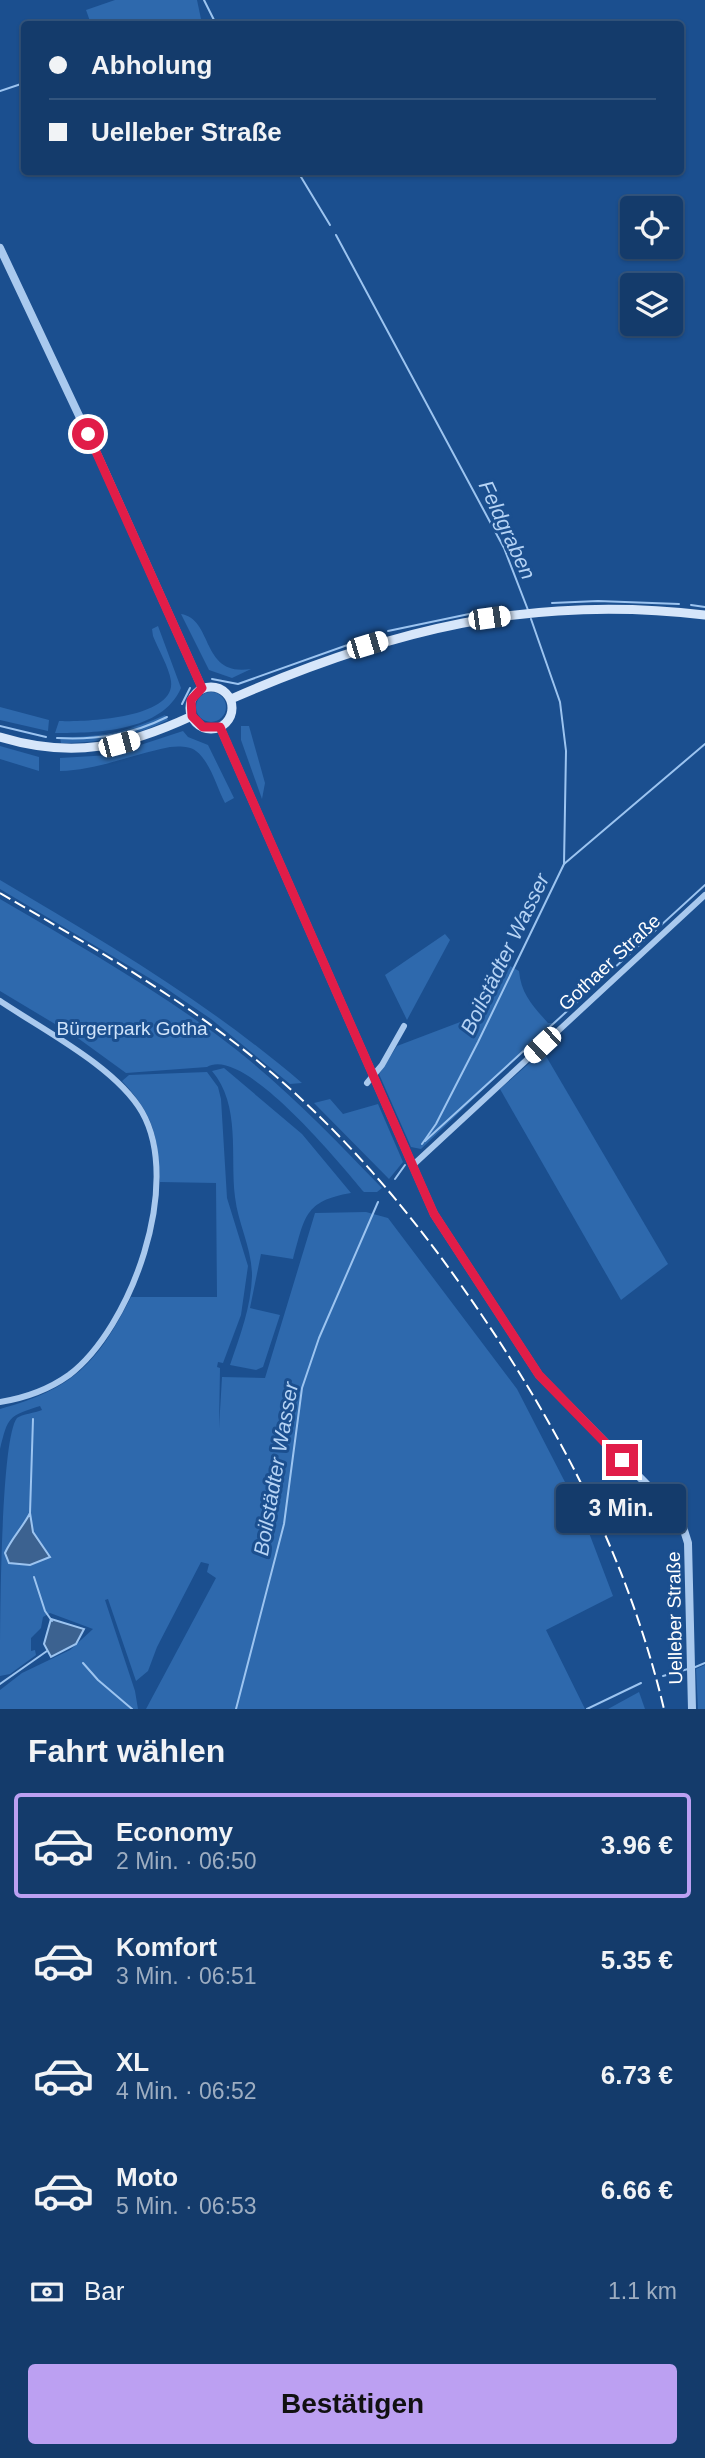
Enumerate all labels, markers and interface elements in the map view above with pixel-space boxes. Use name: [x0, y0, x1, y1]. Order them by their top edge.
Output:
text: Abholung: [91, 50, 212, 80]
text: Uelleber Straße: [91, 117, 282, 147]
map controls: [620, 196, 683, 336]
button: locate: [620, 196, 683, 259]
button: layers: [620, 273, 683, 336]
route start: [72, 418, 104, 450]
water label: Feldgraben: [475, 477, 540, 583]
car: [467, 605, 512, 631]
car: [344, 629, 391, 661]
car: [96, 728, 143, 760]
water label: Boilstädter Wasser: [456, 869, 554, 1038]
street label: Gothaer Straße: [554, 910, 664, 1015]
park label: Bürgerpark Gotha: [56, 1018, 208, 1039]
car: [520, 1023, 565, 1067]
water label: Boilstädter Wasser: [249, 1379, 302, 1558]
route end: [606, 1444, 638, 1476]
callout: 3 Min.: [557, 1484, 687, 1534]
text: 3 Min.: [588, 1495, 654, 1521]
street label: Uelleber Straße: [663, 1551, 686, 1685]
text: Fahrt wählen: [28, 1733, 225, 1769]
icon: car: [32, 1814, 95, 1877]
text: Economy: [116, 1817, 233, 1847]
text: 3.96 €: [601, 1830, 673, 1860]
text: 2 Min. · 06:50: [116, 1848, 257, 1874]
icon: car: [32, 1929, 95, 1992]
text: Komfort: [116, 1932, 217, 1962]
text: 5.35 €: [601, 1945, 673, 1975]
text: 3 Min. · 06:51: [116, 1963, 257, 1989]
icon: car: [32, 2044, 95, 2107]
text: XL: [116, 2047, 149, 2077]
text: 6.73 €: [601, 2060, 673, 2090]
text: 4 Min. · 06:52: [116, 2078, 257, 2104]
icon: car: [32, 2159, 95, 2222]
text: Moto: [116, 2162, 178, 2192]
text: 6.66 €: [601, 2175, 673, 2205]
text: 5 Min. · 06:53: [116, 2193, 257, 2219]
icon: cash: [28, 2273, 66, 2311]
text: Bar: [84, 2276, 124, 2306]
text: 1.1 km: [608, 2278, 677, 2304]
button: Bestätigen: [28, 2364, 677, 2444]

